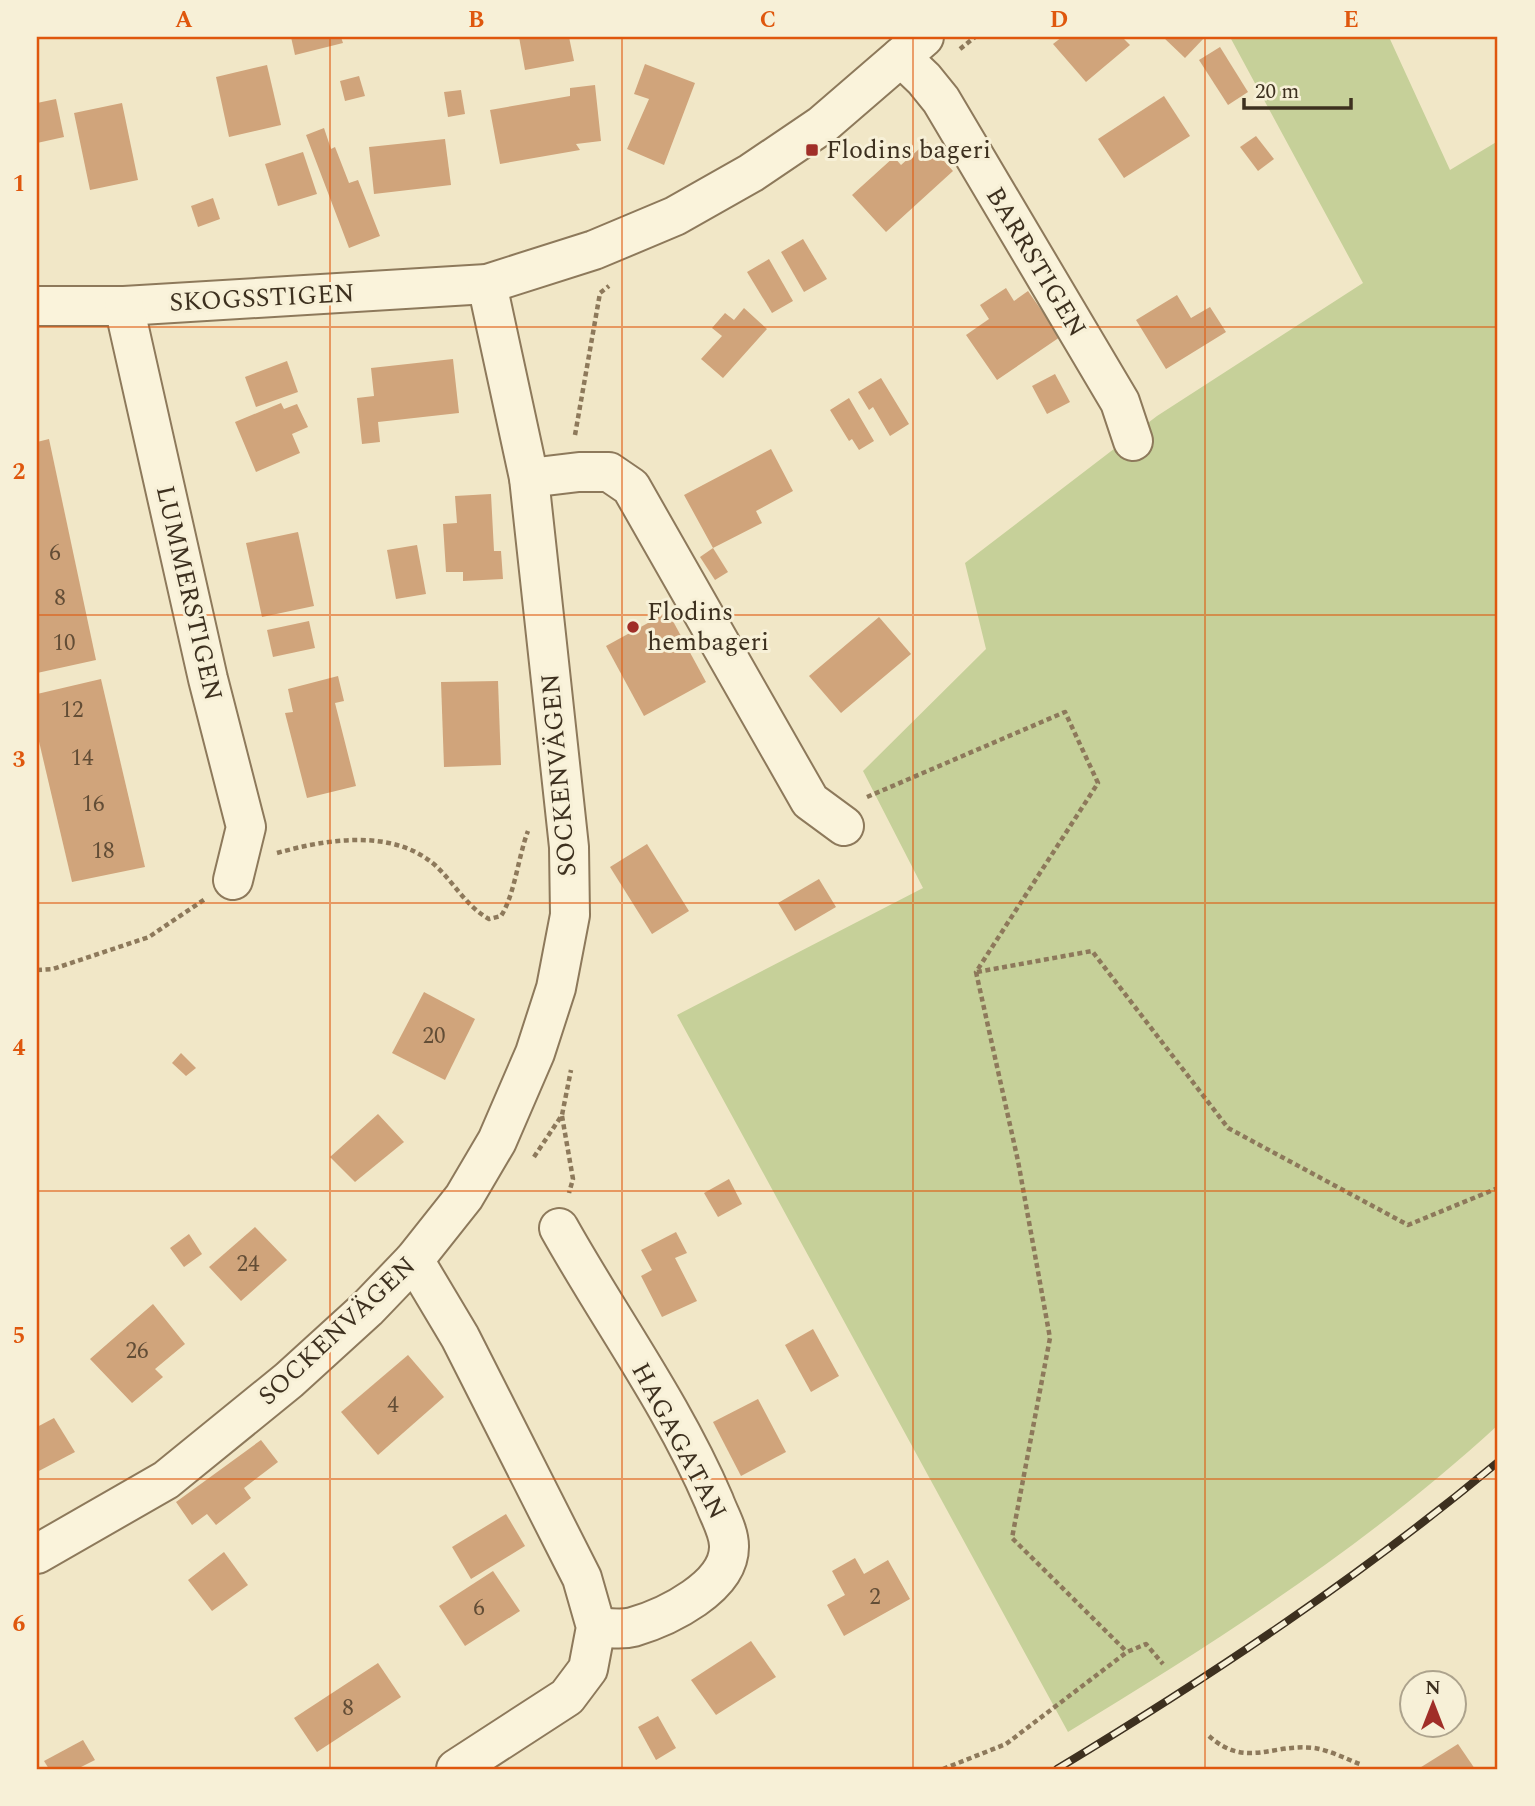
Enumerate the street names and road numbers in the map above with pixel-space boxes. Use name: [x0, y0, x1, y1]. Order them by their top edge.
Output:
street label: BARRSTIGEN: [975, 179, 1097, 345]
street label: SKOGSSTIGEN: [168, 273, 356, 323]
street label: LUMMERSTIGEN: [145, 481, 233, 705]
street label: SOCKENVÄGEN: [530, 672, 588, 878]
street label: SOCKENVÄGEN: [249, 1247, 425, 1415]
street label: HAGAGATAN: [621, 1355, 737, 1527]

